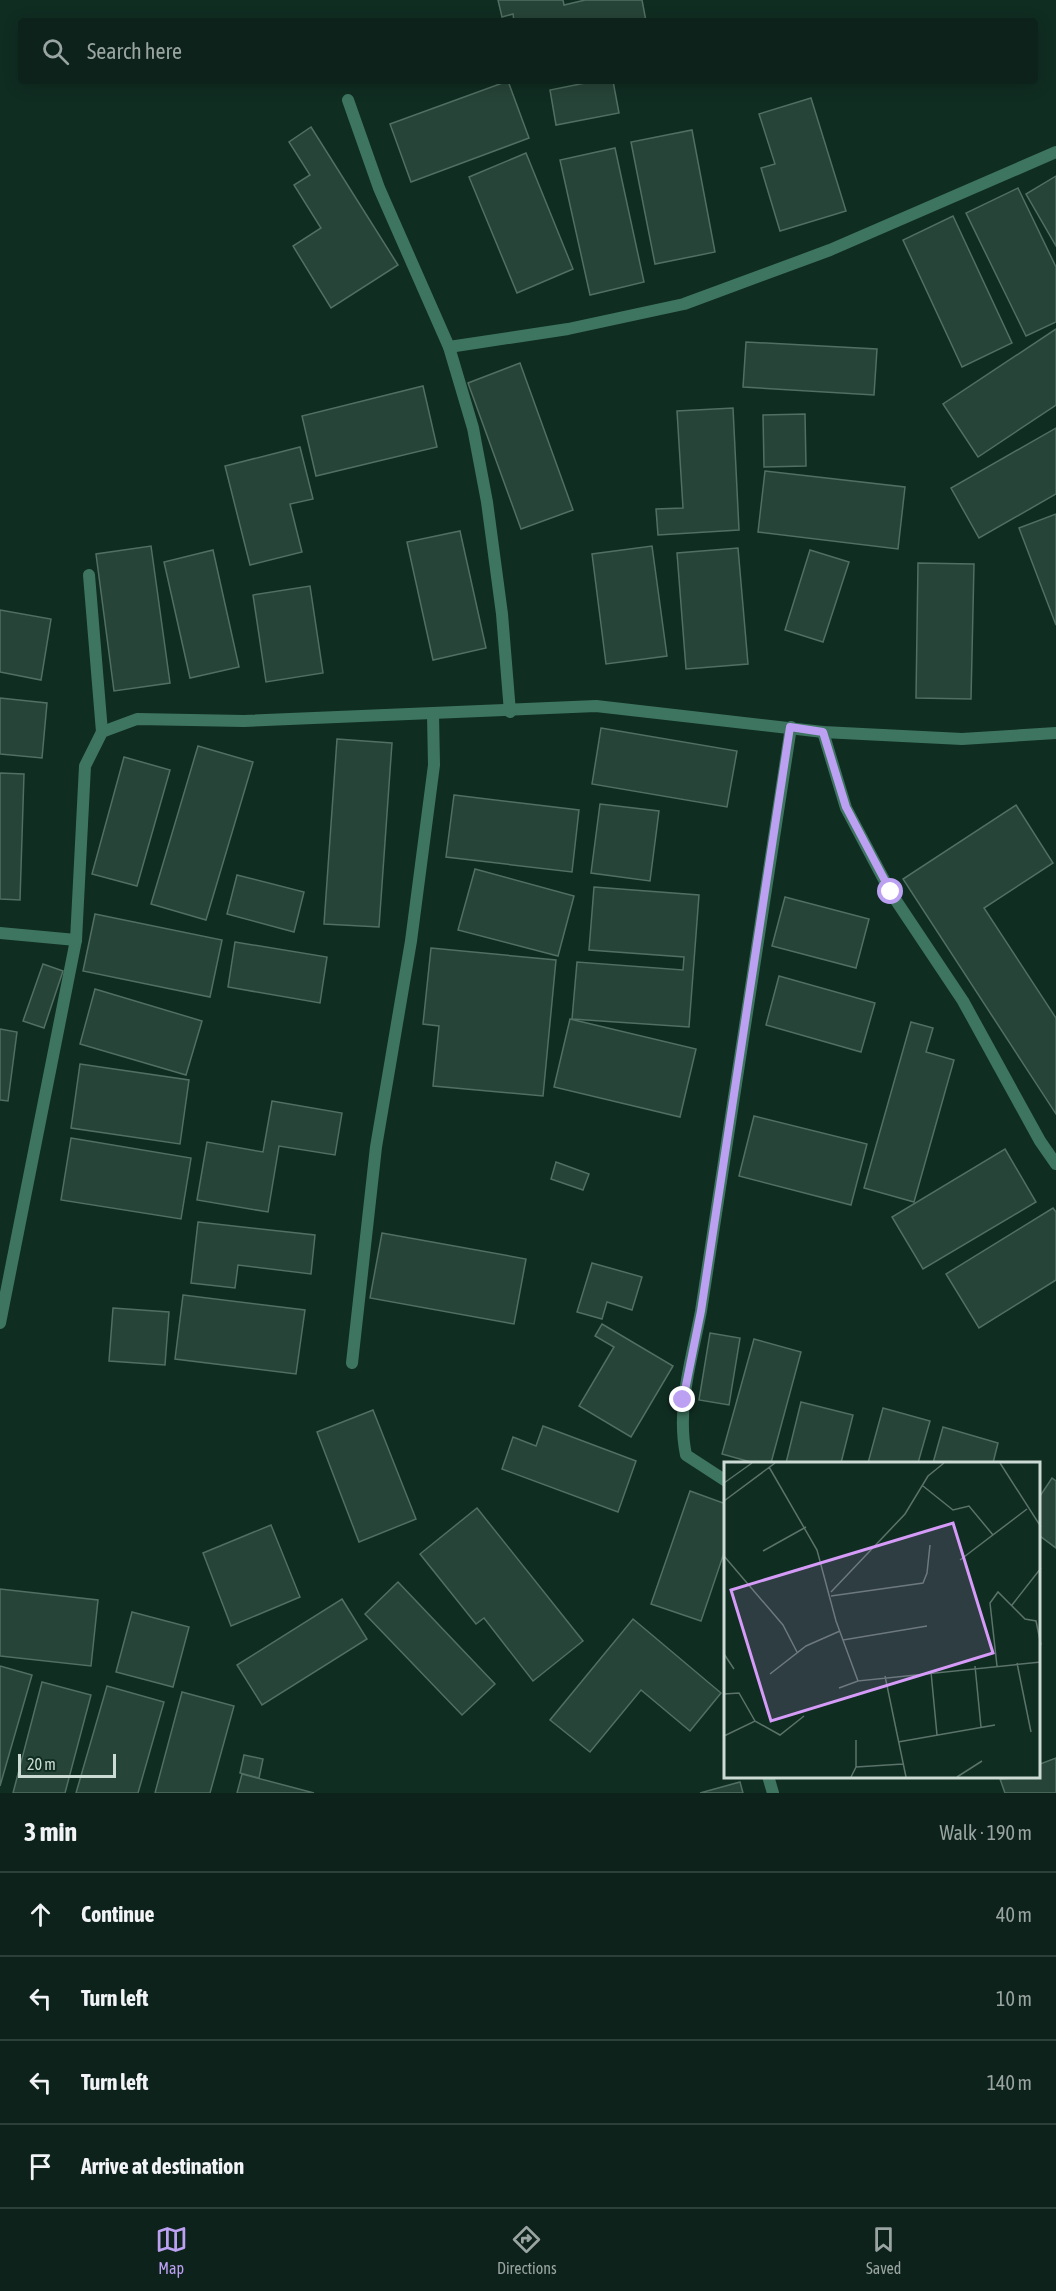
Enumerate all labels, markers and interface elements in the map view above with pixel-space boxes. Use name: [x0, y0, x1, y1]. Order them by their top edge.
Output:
search box: [18, 18, 1038, 84]
icon: search: [39, 35, 72, 68]
text: Search here: [87, 38, 182, 64]
route start: [877, 878, 903, 904]
route end: [669, 1386, 695, 1412]
inset map: [724, 1462, 1041, 1778]
scale bar: [18, 1751, 116, 1778]
text: 20 m: [27, 1755, 56, 1773]
text: 3 min: [24, 1817, 77, 1847]
text: Walk · 190 m: [940, 1821, 1032, 1844]
icon: ahead: [24, 1898, 57, 1931]
text: Continue: [81, 1901, 155, 1927]
text: 40 m: [996, 1903, 1032, 1926]
icon: left: [24, 1982, 57, 2015]
text: Turn left: [81, 1985, 148, 2011]
text: 10 m: [996, 1987, 1032, 2010]
icon: left: [24, 2066, 57, 2099]
text: Turn left: [81, 2069, 148, 2095]
text: 140 m: [987, 2071, 1032, 2094]
icon: arrive: [24, 2150, 57, 2183]
text: Arrive at destination: [81, 2153, 244, 2179]
tab: Map: [155, 2223, 188, 2277]
tab: Directions: [497, 2223, 557, 2277]
tab: Saved: [866, 2223, 901, 2277]

